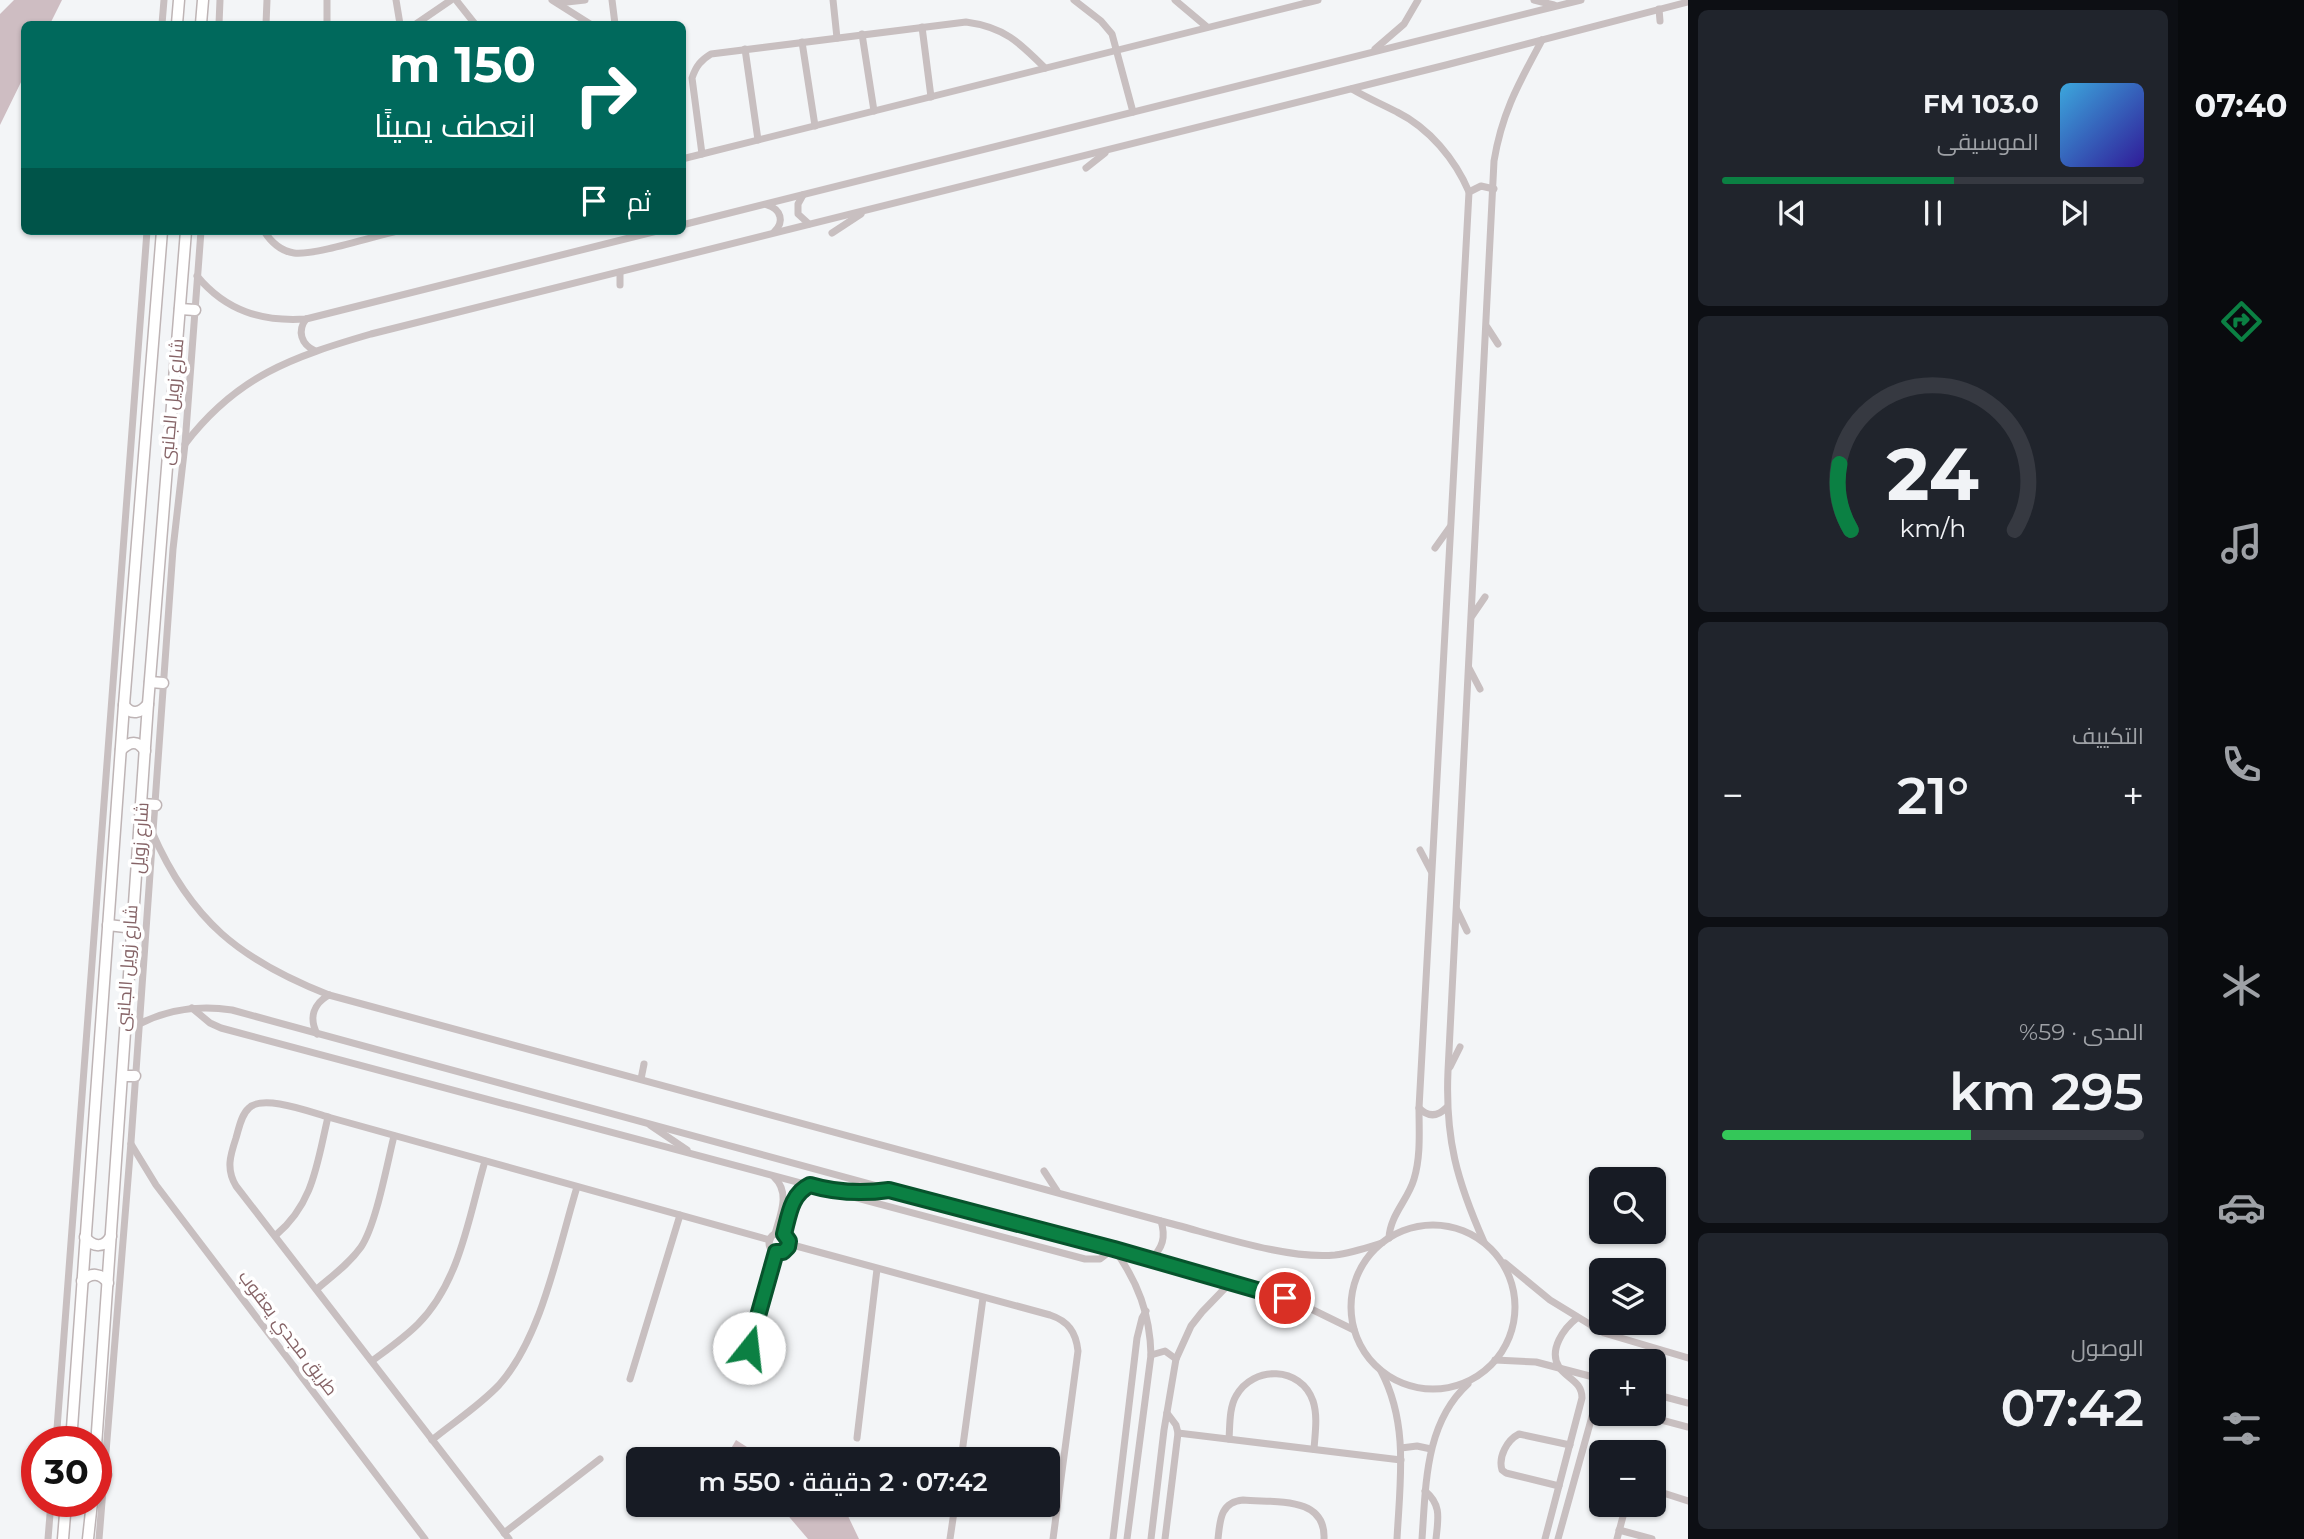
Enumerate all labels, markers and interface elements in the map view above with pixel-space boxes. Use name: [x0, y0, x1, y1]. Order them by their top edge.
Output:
text: 150 m: [389, 35, 536, 94]
icon: right: [560, 49, 651, 140]
text: 07:40: [2195, 86, 2288, 125]
text: 103.0 FM: [1923, 88, 2039, 120]
text: انعطف يمينًا: [374, 106, 536, 145]
text: الموسيقى: [1937, 128, 2039, 156]
icon: arrive: [575, 182, 613, 220]
text: ثم: [627, 186, 651, 218]
icon: previous: [1773, 194, 1811, 232]
icon: pause: [1914, 194, 1952, 232]
icon: next: [2055, 194, 2093, 232]
icon: directions: [2217, 297, 2266, 346]
street label: شارع زويل الجانبى: [156, 338, 189, 466]
text: 24: [1887, 430, 1979, 518]
text: km/h: [1900, 512, 1966, 542]
icon: music: [2217, 519, 2266, 568]
text: التكييف: [2072, 722, 2144, 750]
icon: phone: [2217, 740, 2266, 789]
text: 21°: [1897, 764, 1969, 827]
text: −: [1722, 772, 1744, 819]
text: +: [2122, 772, 2144, 819]
street label: شارع زويل: [127, 802, 154, 875]
street label: شارع زويل الجانبى: [112, 904, 143, 1032]
icon: climate: [2217, 961, 2266, 1010]
text: المدى · 59%: [2019, 1018, 2144, 1046]
text: 295 km: [1949, 1060, 2144, 1123]
map controls: [1589, 1167, 1666, 1517]
button: search: [1589, 1167, 1666, 1244]
icon: car: [2217, 1183, 2266, 1232]
button: layers: [1589, 1258, 1666, 1335]
street label: طريق مجدي يعقوب: [231, 1266, 342, 1402]
pin: [1255, 1268, 1315, 1328]
icon: arrive: [1266, 1279, 1304, 1317]
position arrow: [712, 1311, 786, 1385]
text: الوصول: [2071, 1334, 2144, 1362]
button: +: [1589, 1349, 1666, 1426]
text: 07:42: [2000, 1376, 2144, 1439]
icon: filters: [2217, 1404, 2266, 1453]
speed limit sign: 30: [21, 1426, 112, 1517]
button: −: [1589, 1440, 1666, 1517]
text: 07:42 · 2 دقيقة · 550 m: [698, 1466, 988, 1498]

